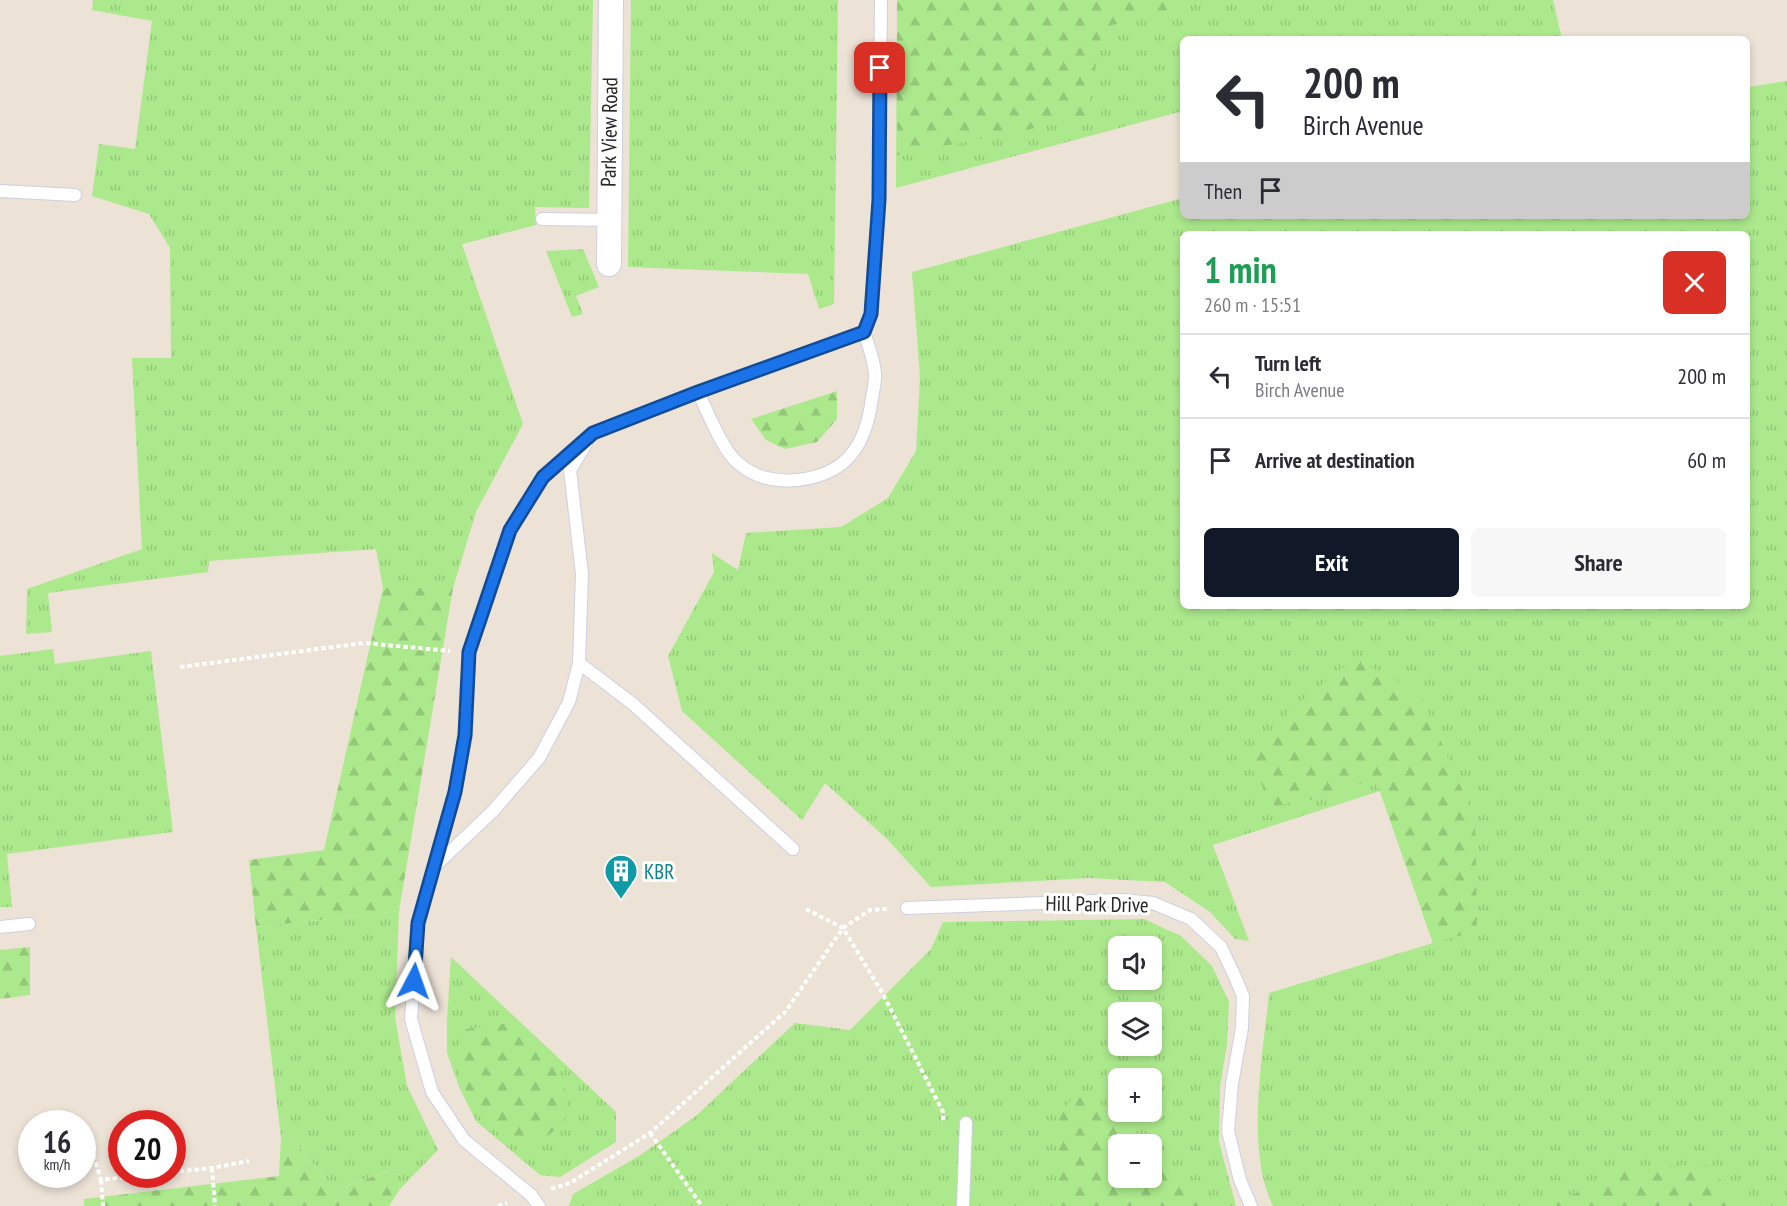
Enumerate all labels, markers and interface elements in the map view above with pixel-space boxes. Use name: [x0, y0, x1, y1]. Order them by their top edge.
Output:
pin: [854, 42, 905, 93]
icon: arrive: [863, 51, 896, 84]
text: 200 m: [1303, 55, 1400, 110]
icon: left: [1204, 60, 1282, 138]
street label: Park View Road: [595, 77, 623, 187]
text: Birch Avenue: [1303, 108, 1424, 142]
icon: arrive: [1254, 174, 1287, 207]
text: Then: [1204, 177, 1242, 205]
text: 1 min: [1204, 246, 1277, 293]
button: close: [1663, 251, 1726, 314]
text: 260 m · 15:51: [1204, 292, 1301, 318]
text: Turn left: [1255, 349, 1321, 377]
icon: left: [1204, 360, 1237, 393]
text: 200 m: [1677, 362, 1726, 390]
text: Birch Avenue: [1255, 377, 1344, 403]
icon: arrive: [1204, 444, 1237, 477]
text: Arrive at destination: [1255, 446, 1415, 474]
text: 60 m: [1687, 446, 1726, 474]
button: Exit: [1204, 528, 1459, 597]
button: Share: [1471, 528, 1726, 597]
building icon: KBR: [603, 853, 639, 900]
place label: KBR: [644, 858, 674, 885]
street label: Hill Park Drive: [1045, 890, 1149, 918]
map controls: [1108, 936, 1162, 1188]
button: sound: [1108, 936, 1162, 990]
position arrow: [382, 949, 446, 1013]
button: layers: [1108, 1002, 1162, 1056]
button: +: [1108, 1068, 1162, 1122]
speed limit sign: 20: [108, 1110, 186, 1188]
text: 16: [43, 1122, 71, 1161]
button: −: [1108, 1134, 1162, 1188]
text: km/h: [44, 1155, 70, 1174]

